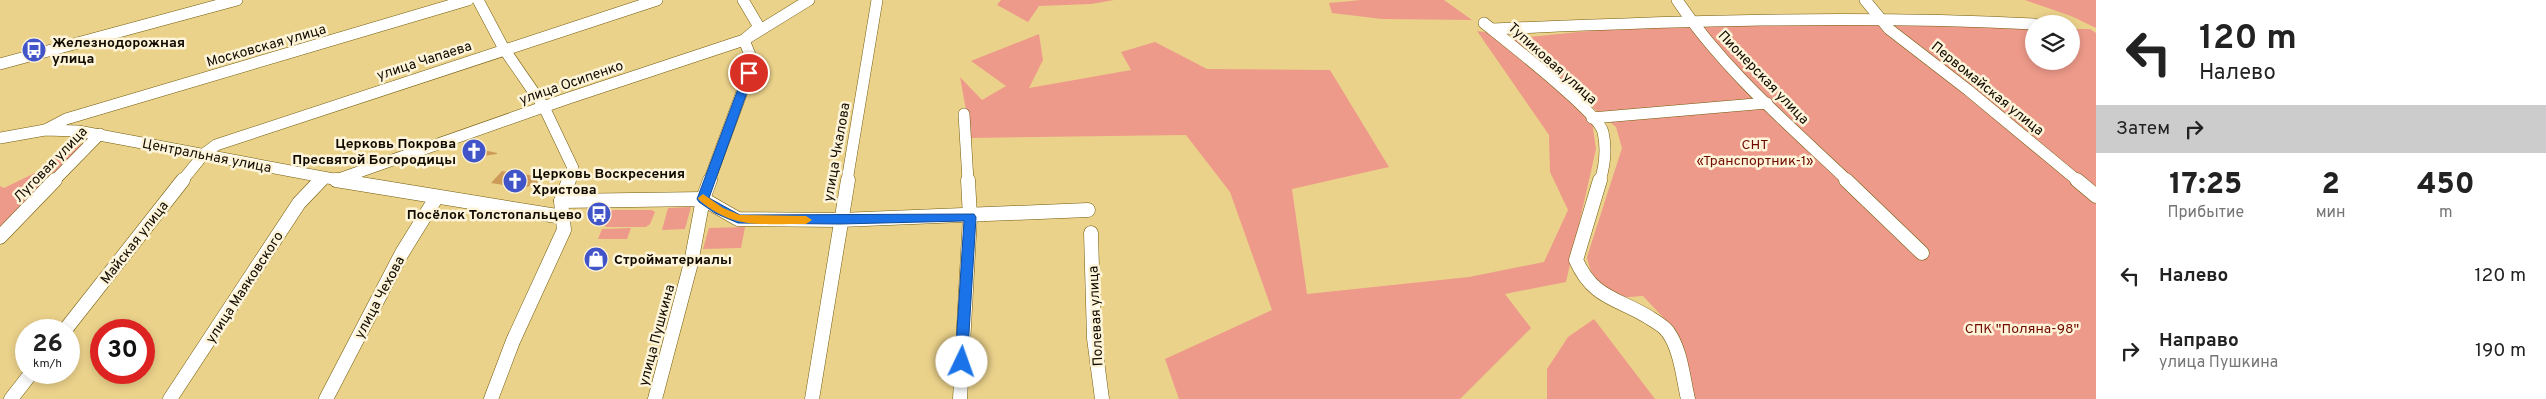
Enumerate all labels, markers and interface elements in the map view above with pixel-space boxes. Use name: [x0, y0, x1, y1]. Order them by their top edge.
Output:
map controls: [2025, 15, 2080, 70]
button: layers: [2025, 15, 2080, 70]
text: 120 m: [2199, 17, 2297, 61]
street label: Тупиковая улица: [1504, 20, 1600, 109]
icon: left: [2116, 20, 2181, 85]
street label: Московская улица: [205, 21, 328, 72]
street label: Пионерская улица: [1714, 28, 1812, 128]
place label: Железнодорожная улица: [52, 35, 185, 68]
bus stop icon: Железнодорожная улица: [21, 37, 47, 63]
street label: улица Чапаева: [375, 38, 474, 85]
street label: Первомайская улица: [1927, 38, 2047, 140]
pin: [728, 52, 770, 94]
street label: улица Осипенко: [517, 58, 626, 109]
icon: arrive: [735, 59, 763, 87]
text: Налево: [2199, 60, 2276, 87]
street label: улица Чкалова: [820, 101, 855, 203]
icon: right: [2180, 115, 2208, 143]
text: Затем: [2116, 117, 2170, 141]
street label: Луговая улица: [11, 124, 92, 207]
street label: Центральная улица: [141, 136, 273, 177]
place label: Церковь Покрова Пресвятой Богородицы: [292, 136, 456, 169]
park label: СНТ «Транспортник-1»: [1696, 137, 1814, 170]
church icon: Церковь Покрова Пресвятой Богородицы: [461, 138, 487, 164]
place label: Церковь Воскресения Христова: [532, 166, 685, 199]
text: 17:25: [2169, 167, 2242, 204]
text: 2: [2321, 167, 2340, 204]
text: 450: [2417, 167, 2475, 204]
church icon: Церковь Воскресения Христова: [502, 168, 528, 194]
street label: Майская улица: [98, 198, 173, 288]
bus stop icon: Посёлок Толстопальцево: [586, 201, 612, 227]
text: Прибытие: [2167, 203, 2244, 223]
text: мин: [2316, 203, 2346, 223]
text: m: [2439, 203, 2453, 223]
place label: Посёлок Толстопальцево: [407, 207, 582, 224]
street label: улица Маяковского: [203, 229, 288, 347]
shop icon: Стройматериалы: [583, 246, 609, 272]
place label: Стройматериалы: [614, 252, 732, 269]
street label: улица Чехова: [351, 254, 409, 342]
icon: left: [2116, 262, 2144, 290]
text: Налево: [2159, 264, 2228, 288]
text: 120 m: [2475, 264, 2526, 288]
street label: Полевая улица: [1085, 265, 1108, 367]
street label: улица Пушкина: [636, 283, 679, 388]
speed limit sign: 30: [90, 319, 155, 384]
park label: СПК "Поляна-98": [1965, 321, 2079, 338]
text: 26: [32, 329, 63, 361]
text: Направо: [2159, 329, 2239, 353]
position arrow: [935, 335, 987, 387]
icon: right: [2116, 337, 2144, 365]
text: 190 m: [2475, 339, 2526, 363]
text: улица Пушкина: [2159, 353, 2278, 373]
text: km/h: [33, 356, 62, 372]

